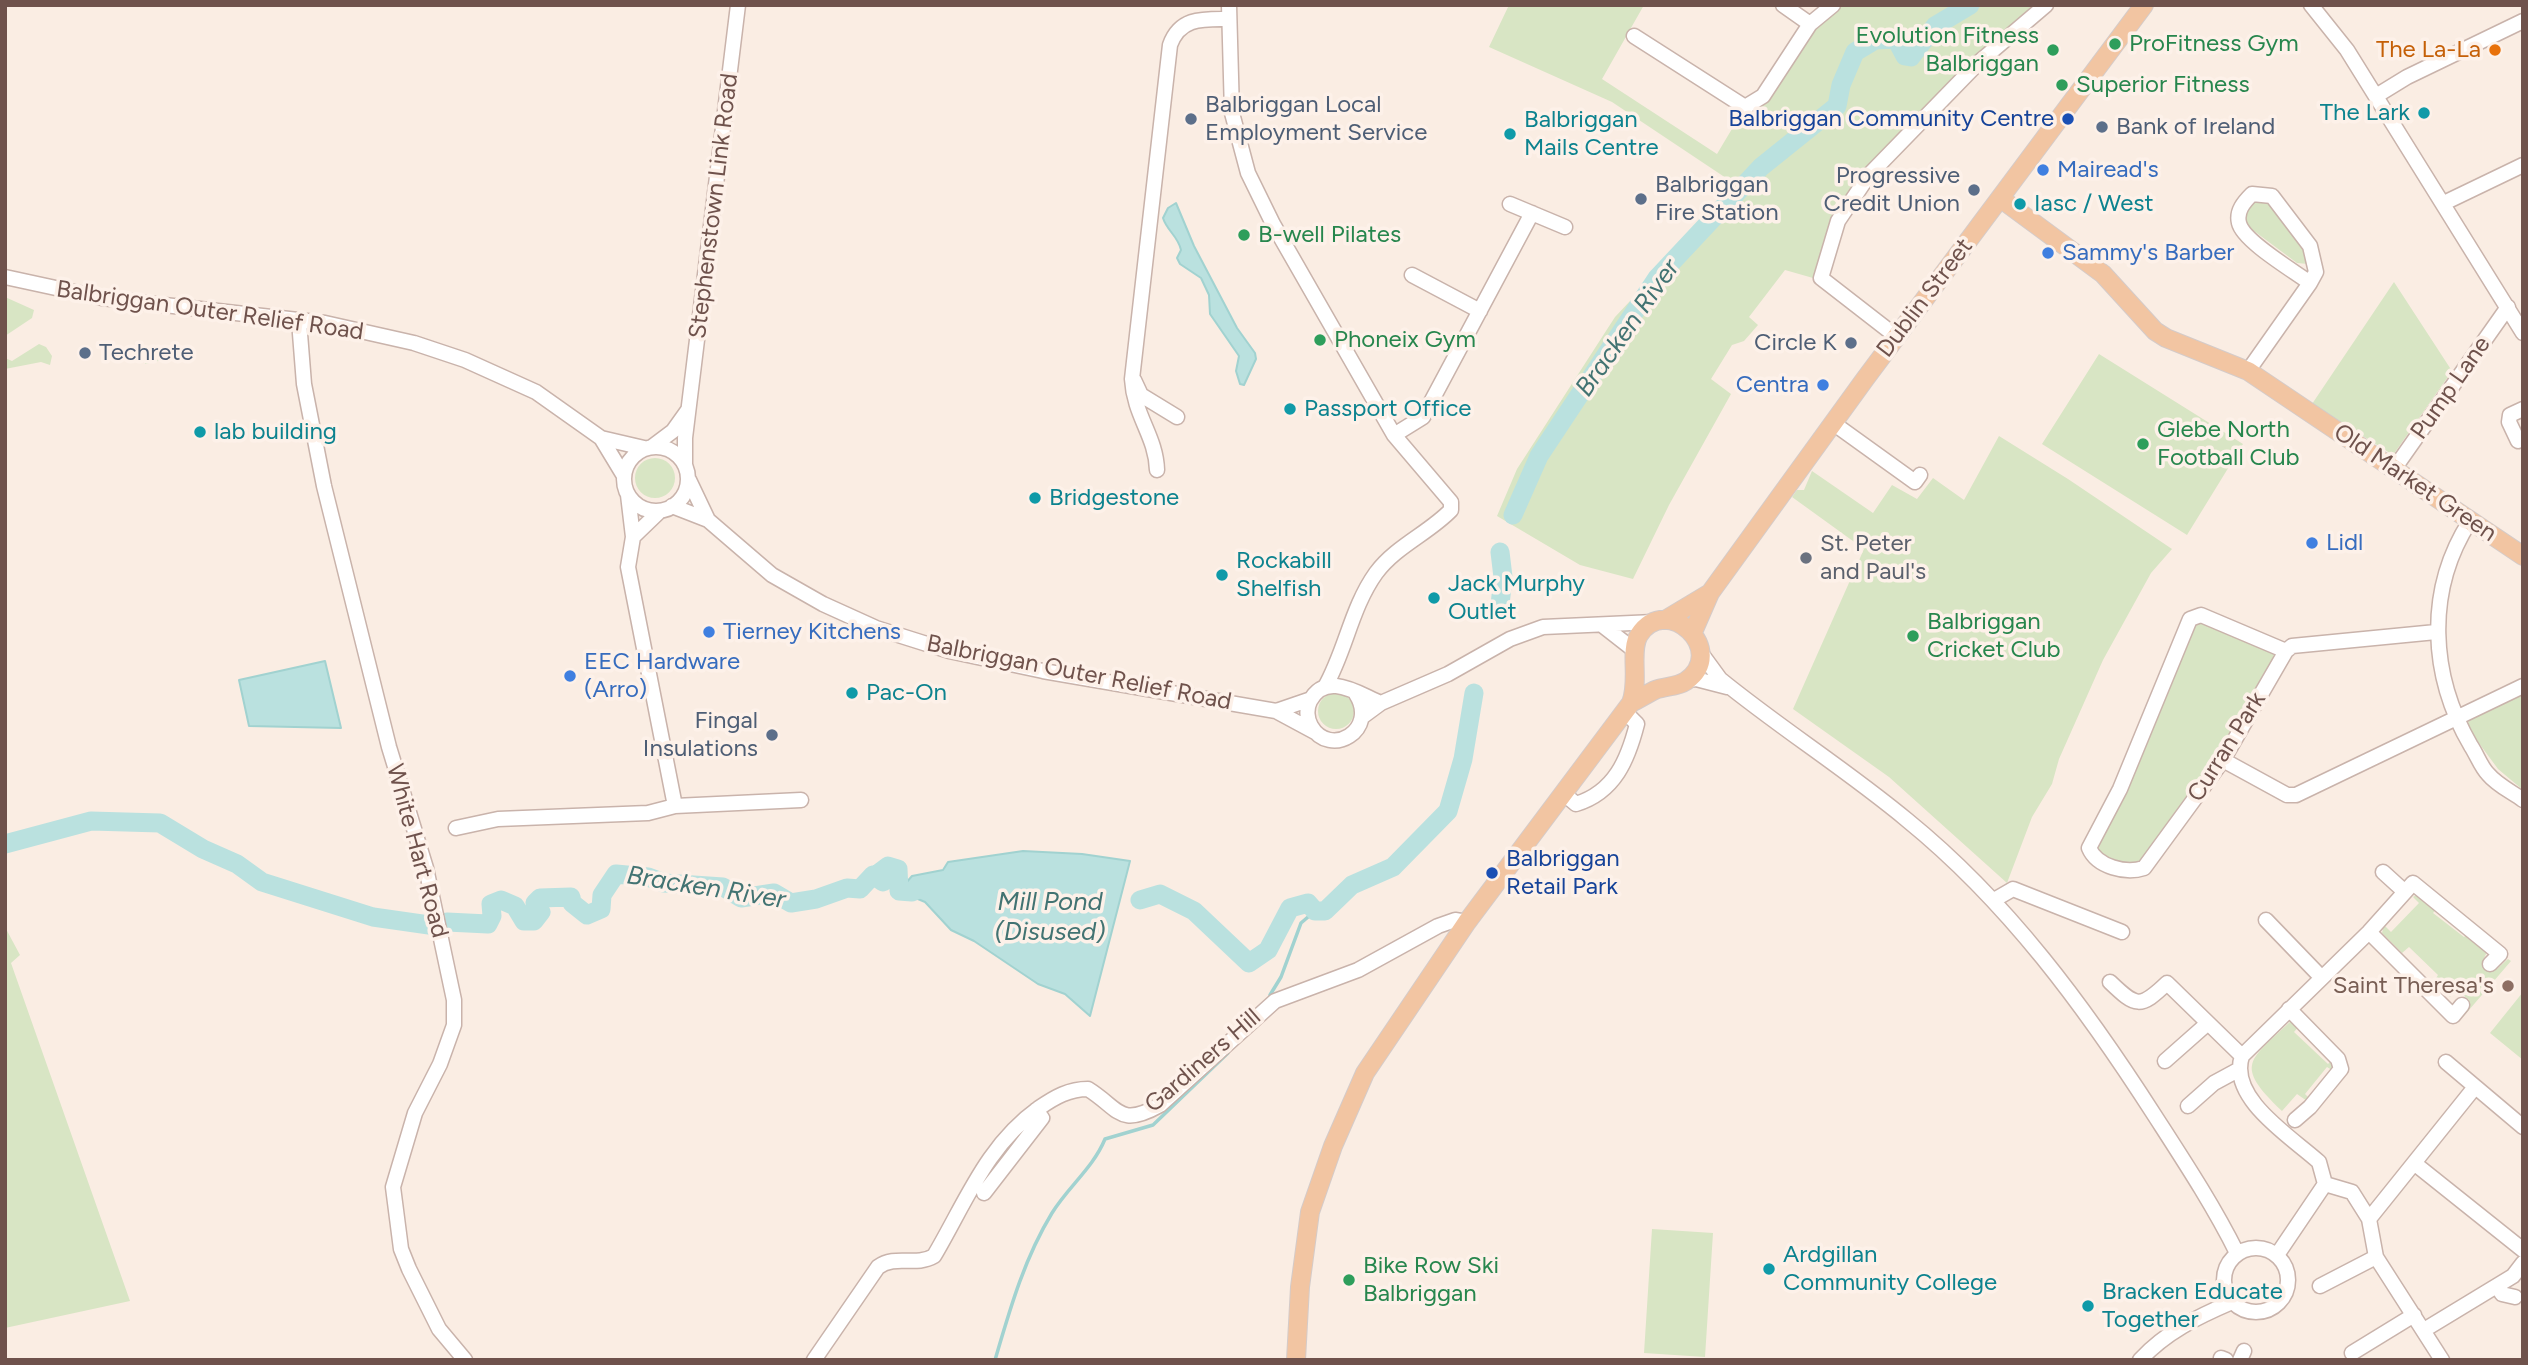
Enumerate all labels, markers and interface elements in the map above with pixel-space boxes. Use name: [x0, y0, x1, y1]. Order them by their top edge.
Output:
place label: Evolution Fitness Balbriggan: [1856, 22, 2039, 78]
place label: ProFitness Gym: [2129, 30, 2299, 58]
marker: ProFitness Gym: [2107, 36, 2123, 52]
place label: The La-La: [2376, 36, 2481, 64]
marker: Evolution Fitness Balbriggan: [2045, 42, 2061, 58]
marker: The La-La: [2487, 42, 2503, 58]
place label: Superior Fitness: [2076, 71, 2250, 99]
street label: Stephenstown Link Road: [683, 72, 745, 340]
marker: Superior Fitness: [2054, 77, 2070, 93]
place label: Balbriggan Local Employment Service: [1205, 91, 1427, 147]
place label: The Lark: [2320, 99, 2410, 127]
place label: Balbriggan Community Centre: [1728, 105, 2054, 133]
marker: The Lark: [2416, 105, 2432, 121]
place label: Balbriggan Mails Centre: [1524, 106, 1659, 162]
marker: Balbriggan Local Employment Service: [1183, 111, 1199, 127]
marker: Balbriggan Community Centre: [2060, 111, 2076, 127]
place label: Bank of Ireland: [2116, 113, 2275, 141]
marker: Bank of Ireland: [2094, 119, 2110, 135]
marker: Balbriggan Mails Centre: [1502, 126, 1518, 142]
place label: Mairead's: [2057, 156, 2159, 184]
place label: Progressive Credit Union: [1824, 162, 1960, 218]
marker: Mairead's: [2035, 162, 2051, 178]
place label: Balbriggan Fire Station: [1655, 171, 1779, 227]
marker: Progressive Credit Union: [1966, 182, 1982, 198]
place label: Iasc / West: [2034, 190, 2154, 218]
marker: Balbriggan Fire Station: [1633, 191, 1649, 207]
marker: Iasc / West: [2012, 196, 2028, 212]
place label: B-well Pilates: [1258, 221, 1401, 249]
marker: B-well Pilates: [1236, 227, 1252, 243]
street label: Dublin Street: [1871, 233, 1979, 363]
place label: Sammy's Barber: [2062, 239, 2234, 267]
marker: Sammy's Barber: [2040, 245, 2056, 261]
water label: Bracken River: [1569, 253, 1687, 403]
street label: Balbriggan Outer Relief Road: [55, 275, 365, 347]
place label: Phoneix Gym: [1334, 326, 1476, 354]
place label: Circle K: [1754, 329, 1837, 357]
street label: Pump Lane: [2405, 331, 2497, 445]
marker: Phoneix Gym: [1312, 332, 1328, 348]
marker: Circle K: [1843, 335, 1859, 351]
place label: Techrete: [99, 339, 194, 367]
marker: Techrete: [77, 345, 93, 361]
place label: Centra: [1736, 371, 1809, 399]
marker: Centra: [1815, 377, 1831, 393]
place label: Passport Office: [1304, 395, 1471, 423]
marker: Passport Office: [1282, 401, 1298, 417]
place label: Glebe North Football Club: [2157, 416, 2300, 472]
place label: lab building: [214, 418, 337, 446]
street label: Old Market Green: [2328, 418, 2502, 548]
marker: lab building: [192, 424, 208, 440]
marker: Glebe North Football Club: [2135, 436, 2151, 452]
place label: Bridgestone: [1049, 484, 1179, 512]
marker: Bridgestone: [1027, 490, 1043, 506]
place label: Lidl: [2326, 529, 2363, 557]
place label: St. Peter and Paul's: [1820, 530, 1926, 586]
marker: Lidl: [2304, 535, 2320, 551]
place label: Rockabill Shelfish: [1236, 547, 1332, 603]
marker: St. Peter and Paul's: [1798, 550, 1814, 566]
marker: Rockabill Shelfish: [1214, 567, 1230, 583]
place label: Jack Murphy Outlet: [1448, 570, 1585, 626]
marker: Jack Murphy Outlet: [1426, 590, 1442, 606]
place label: Balbriggan Cricket Club: [1927, 608, 2060, 664]
place label: Tierney Kitchens: [723, 618, 901, 646]
marker: Tierney Kitchens: [701, 624, 717, 640]
marker: Balbriggan Cricket Club: [1905, 628, 1921, 644]
street label: Balbriggan Outer Relief Road: [924, 629, 1234, 717]
place label: EEC Hardware (Arro): [584, 648, 740, 704]
marker: EEC Hardware (Arro): [562, 668, 578, 684]
place label: Pac-On: [866, 679, 947, 707]
marker: Pac-On: [844, 685, 860, 701]
street label: Curran Park: [2182, 687, 2272, 807]
place label: Fingal Insulations: [643, 707, 758, 763]
marker: Fingal Insulations: [764, 727, 780, 743]
street label: White Hart Road: [380, 761, 454, 941]
place label: Balbriggan Retail Park: [1506, 845, 1620, 901]
water label: Bracken River: [624, 860, 788, 916]
marker: Balbriggan Retail Park: [1484, 865, 1500, 881]
water label: Mill Pond (Disused): [995, 886, 1105, 948]
place label: Saint Theresa's: [2333, 972, 2494, 1000]
marker: Saint Theresa's: [2500, 978, 2516, 994]
street label: Gardiners Hill: [1139, 1003, 1267, 1119]
place label: Ardgillan Community College: [1783, 1241, 1997, 1297]
place label: Bike Row Ski Balbriggan: [1363, 1252, 1499, 1308]
marker: Ardgillan Community College: [1761, 1261, 1777, 1277]
marker: Bike Row Ski Balbriggan: [1341, 1272, 1357, 1288]
place label: Bracken Educate Together: [2102, 1278, 2283, 1334]
marker: Bracken Educate Together: [2080, 1298, 2096, 1314]

